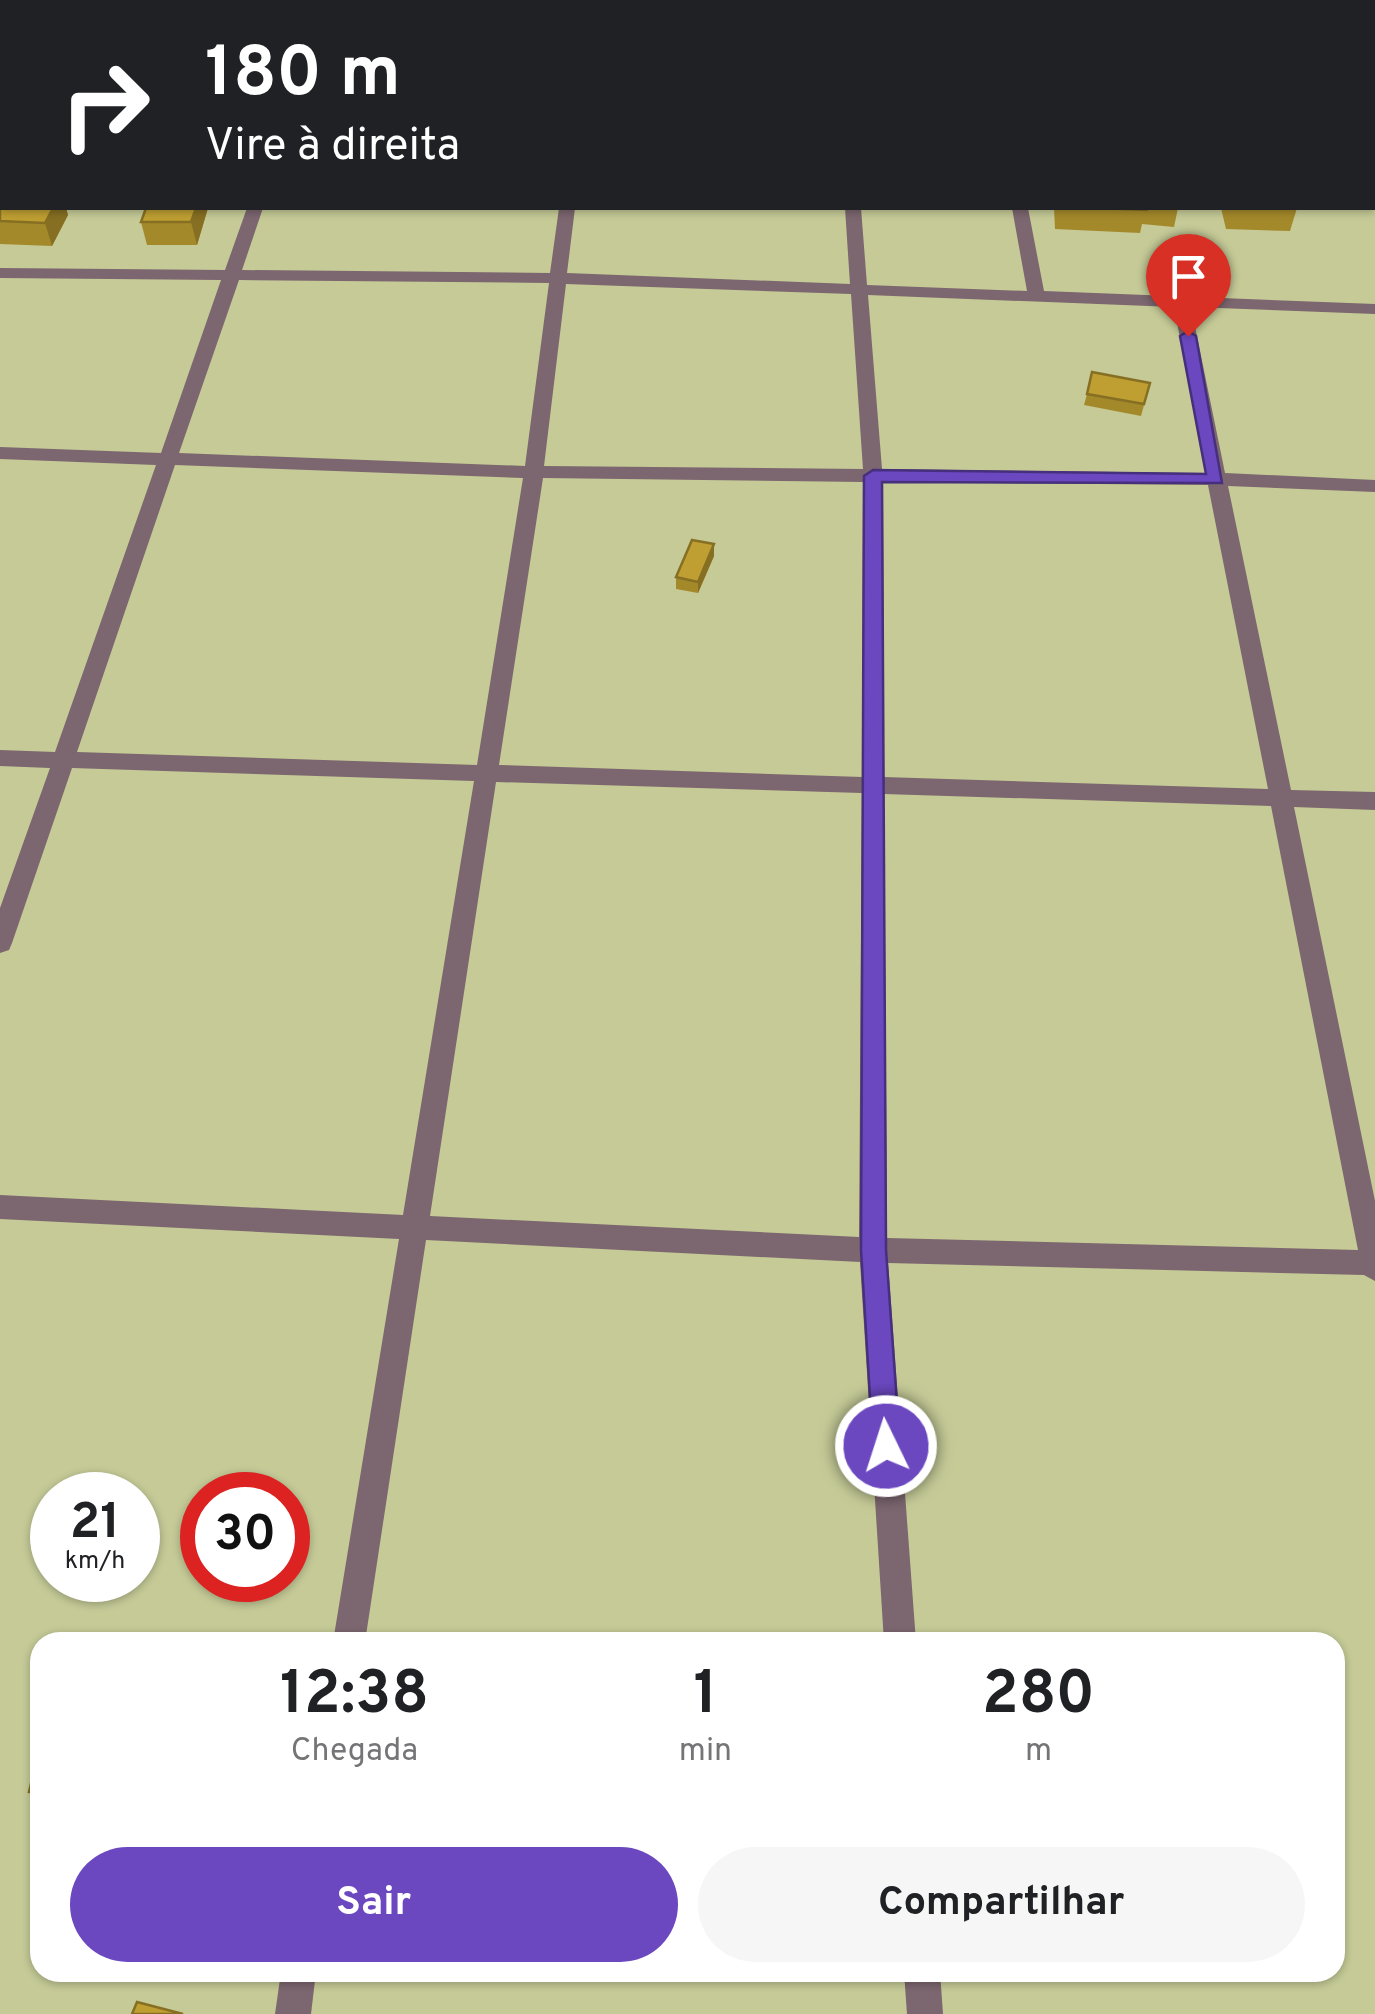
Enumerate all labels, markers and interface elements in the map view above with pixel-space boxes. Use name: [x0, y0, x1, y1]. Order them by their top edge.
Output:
text: 180 m: [205, 32, 401, 121]
icon: right: [40, 40, 170, 170]
text: Vire à direita: [205, 119, 460, 176]
pin: [1146, 234, 1231, 337]
icon: arrive: [1161, 249, 1216, 304]
position arrow: [834, 1394, 938, 1498]
speed limit sign: 30: [180, 1472, 310, 1602]
text: 21: [70, 1493, 120, 1556]
text: km/h: [65, 1546, 125, 1578]
text: 12:38: [280, 1659, 429, 1735]
text: 1: [693, 1659, 717, 1735]
text: 280: [982, 1659, 1095, 1735]
text: Chegada: [291, 1732, 418, 1772]
text: min: [679, 1732, 732, 1772]
text: m: [1025, 1732, 1052, 1772]
button: Sair: [70, 1847, 678, 1962]
button: Compartilhar: [698, 1847, 1305, 1962]

